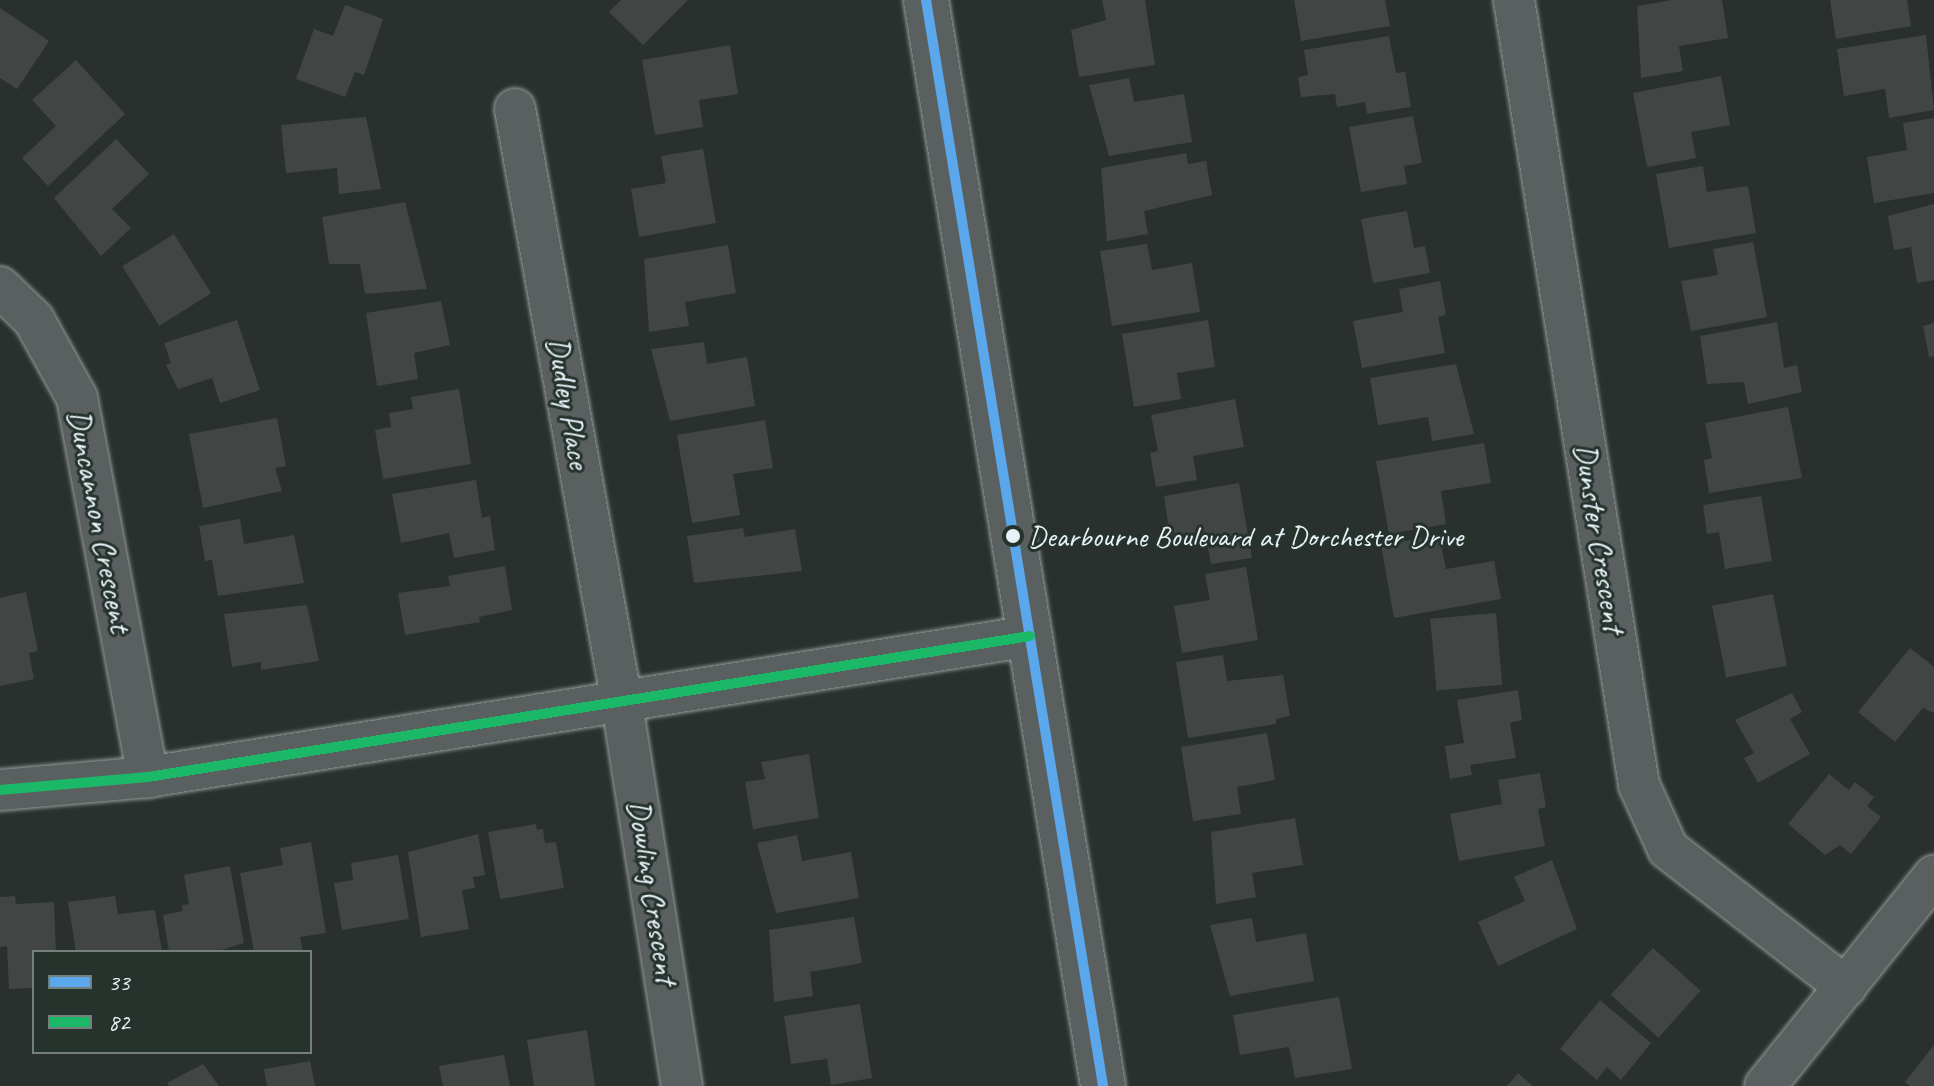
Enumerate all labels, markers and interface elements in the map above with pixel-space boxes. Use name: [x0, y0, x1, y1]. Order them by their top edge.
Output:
street label: Dudley Place: [537, 334, 599, 472]
street label: Duncannon Crescent: [59, 406, 139, 636]
street label: Dunster Crescent: [1565, 441, 1633, 635]
place label: Dearbourne Boulevard at Dorchester Drive: [1028, 518, 1464, 554]
marker: Dearbourne Boulevard at Dorchester Drive: [1005, 528, 1021, 544]
street label: Dowling Crescent: [618, 797, 686, 987]
legend: [32, 950, 312, 1054]
text: 33: [108, 967, 130, 997]
text: 82: [108, 1007, 130, 1037]

